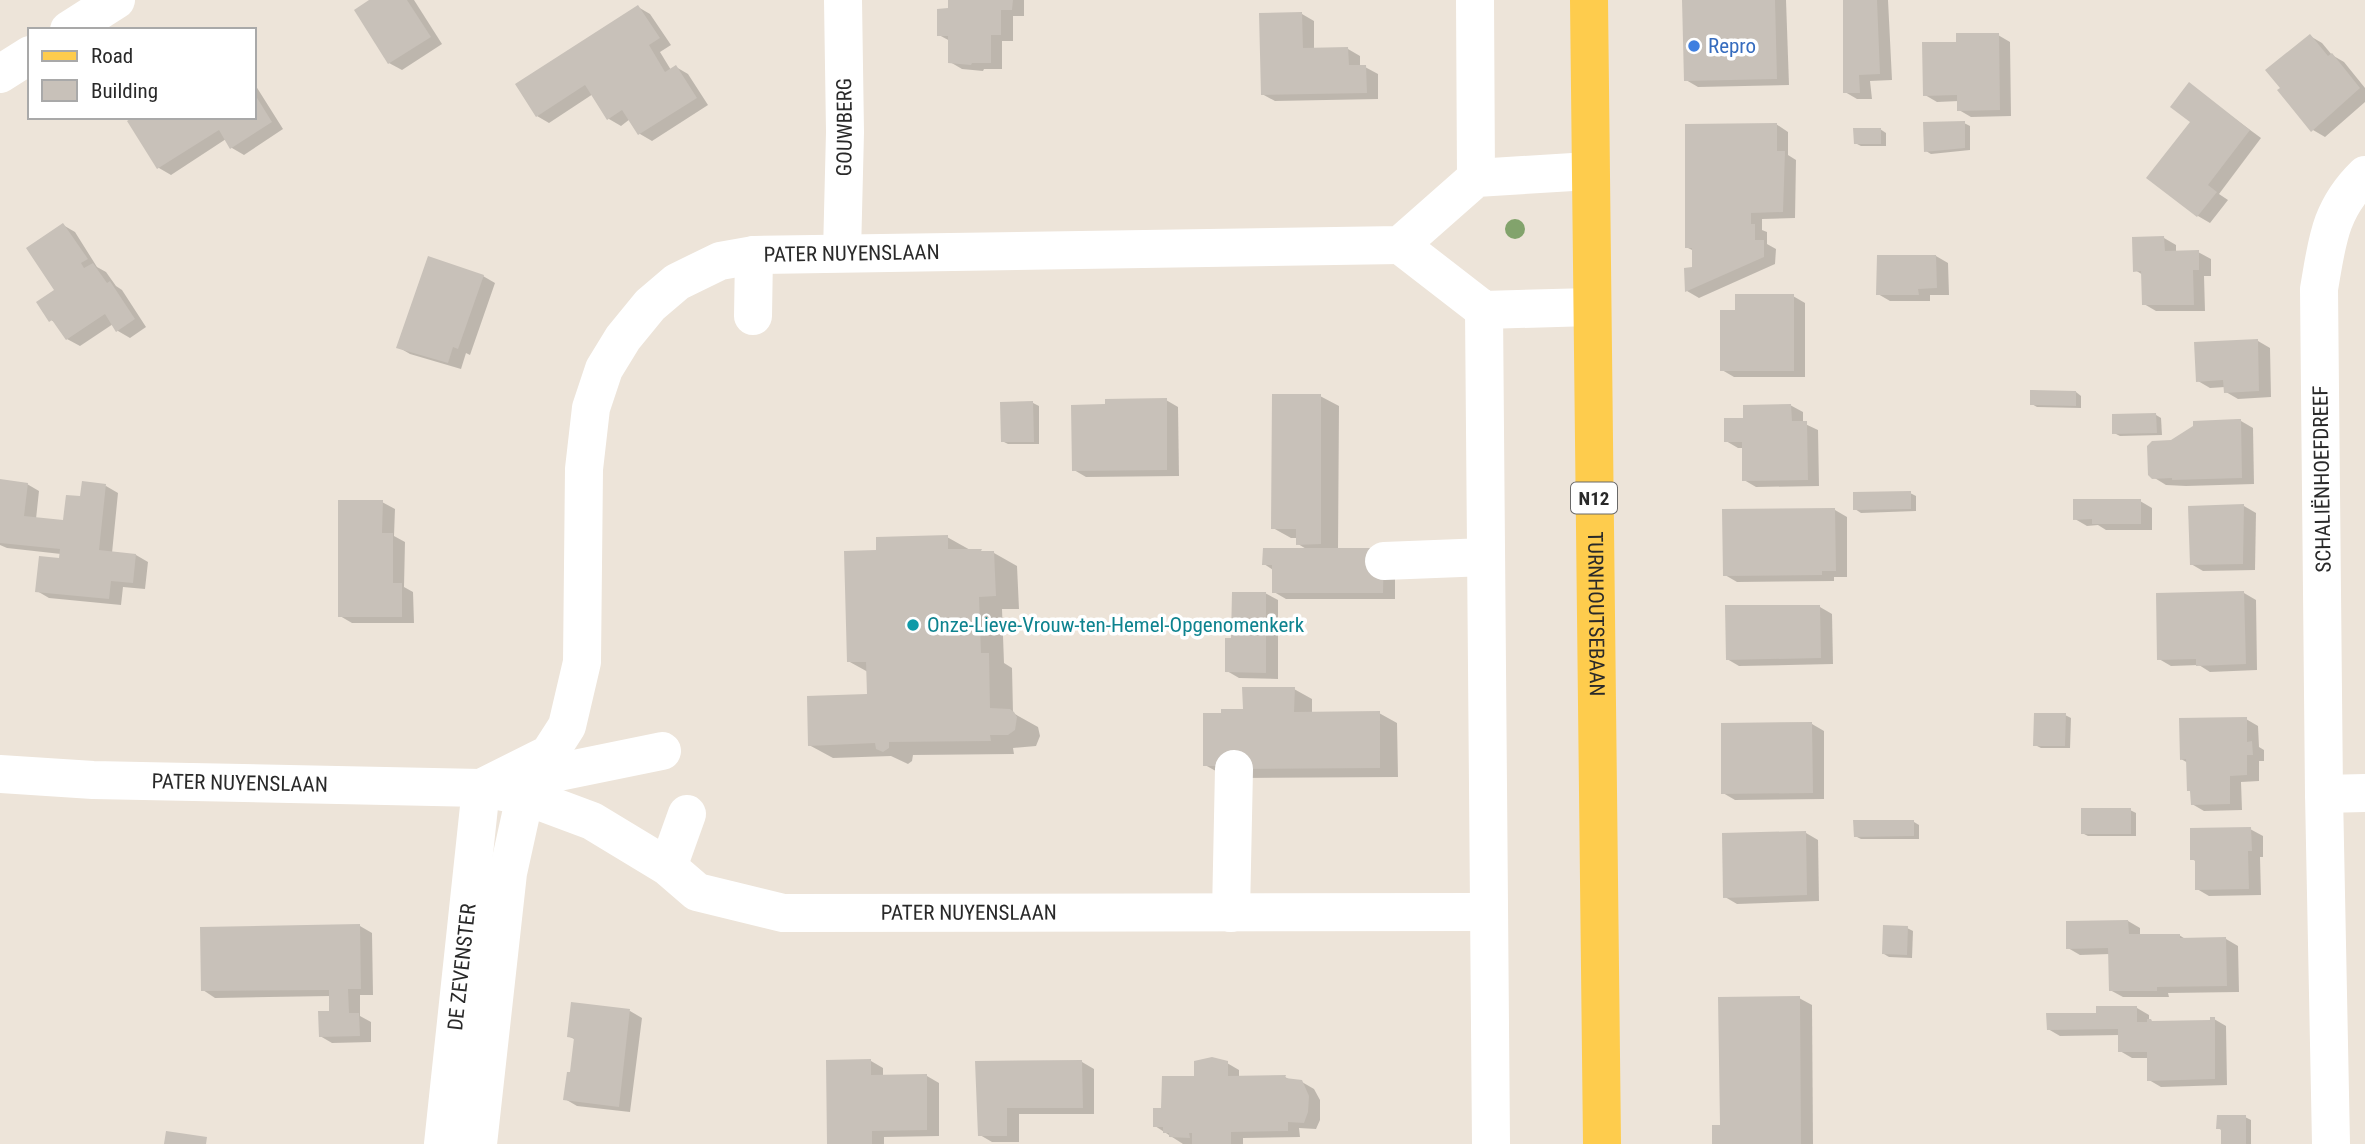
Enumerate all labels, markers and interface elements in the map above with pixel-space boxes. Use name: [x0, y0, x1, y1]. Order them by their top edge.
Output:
legend: [28, 28, 256, 119]
place label: Repro: [1708, 34, 1756, 58]
marker: Repro: [1686, 38, 1702, 54]
text: Road: [91, 44, 133, 68]
street label: GOUWBERG: [832, 78, 857, 176]
text: Building: [91, 79, 158, 103]
street label: PATER NUYENSLAAN: [763, 240, 940, 267]
street label: SCHALIËNHOEFDREEF: [2308, 385, 2336, 573]
road number: N12: [1571, 482, 1617, 513]
street label: TURNHOUTSEBAAN: [1583, 531, 1609, 697]
place label: Onze-Lieve-Vrouw-ten-Hemel-Opgenomenkerk: [927, 613, 1305, 637]
marker: Onze-Lieve-Vrouw-ten-Hemel-Opgenomenkerk: [905, 617, 921, 633]
street label: PATER NUYENSLAAN: [152, 769, 328, 797]
street label: PATER NUYENSLAAN: [881, 901, 1057, 925]
street label: DE ZEVENSTER: [443, 902, 481, 1032]

